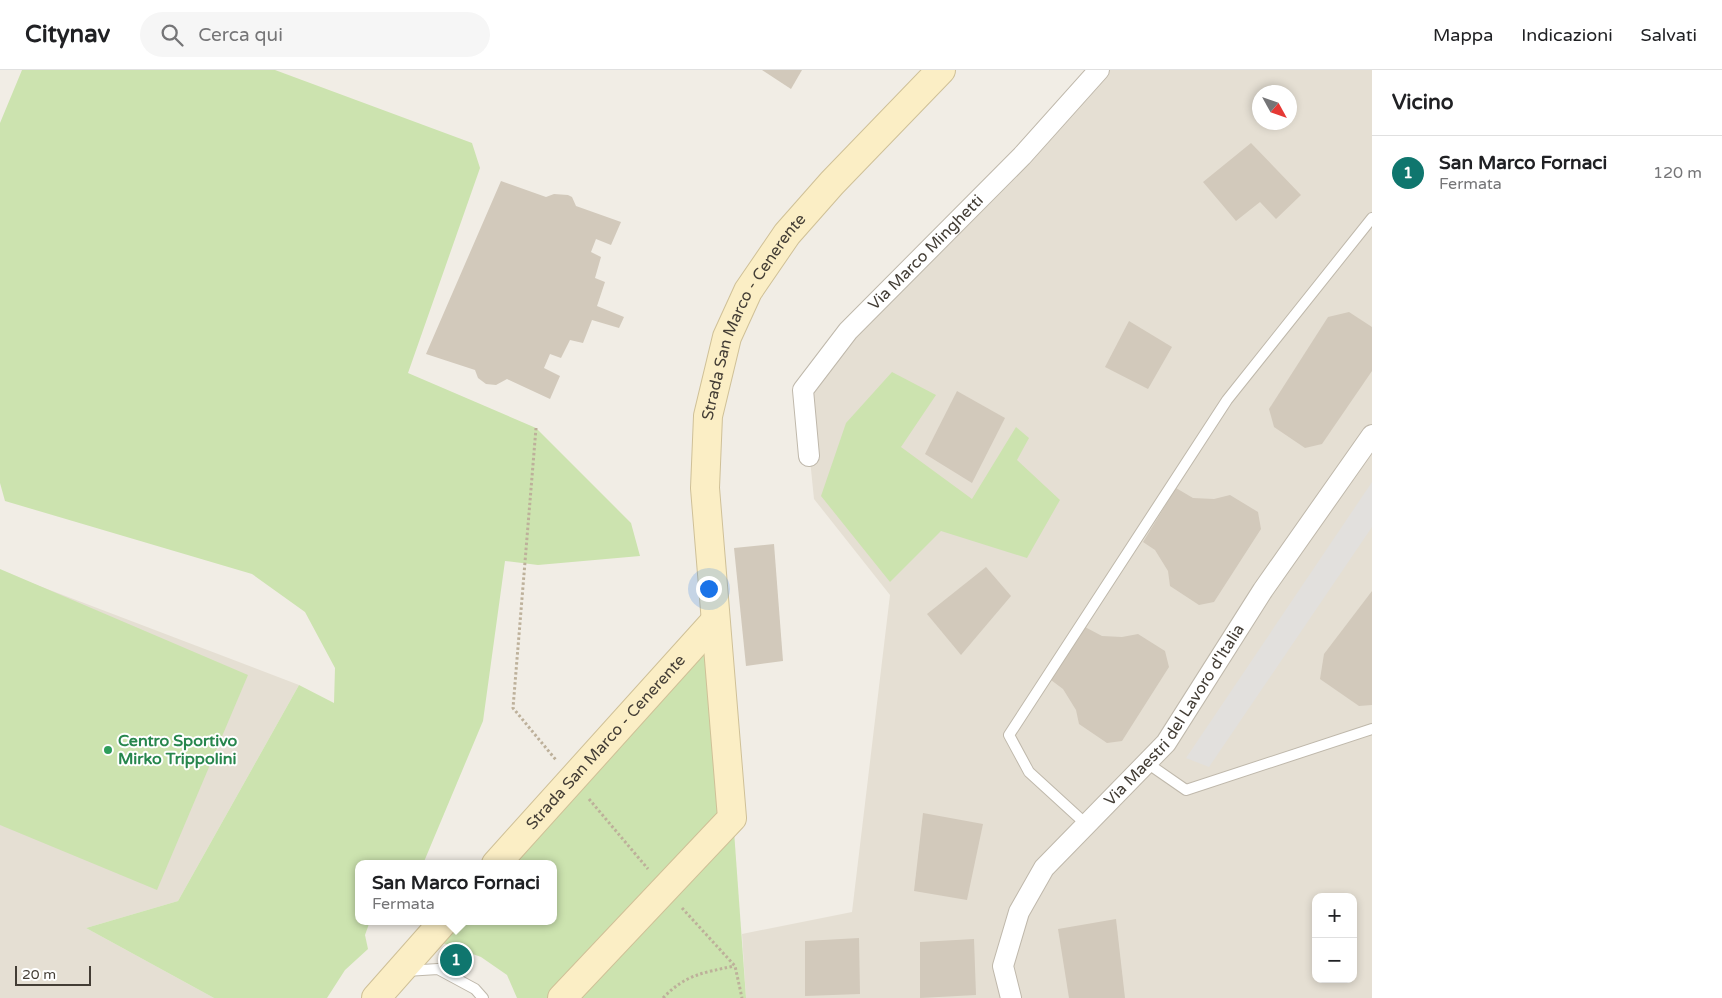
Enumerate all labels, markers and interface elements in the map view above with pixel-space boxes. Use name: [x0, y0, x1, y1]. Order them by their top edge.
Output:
search box: [140, 12, 490, 57]
text: Citynav: [25, 20, 110, 49]
icon: search: [158, 21, 186, 49]
text: Cerca qui: [198, 24, 283, 46]
text: Mappa: [1433, 24, 1493, 46]
text: Indicazioni: [1521, 24, 1613, 46]
text: Salvati: [1641, 24, 1697, 46]
north arrow: [1252, 85, 1297, 130]
text: Vicino: [1392, 90, 1454, 115]
text: San Marco Fornaci: [1439, 152, 1607, 174]
text: 1: [1403, 163, 1413, 183]
text: 120 m: [1653, 163, 1702, 183]
text: Fermata: [1439, 174, 1502, 194]
street label: Via Marco Minghetti: [864, 191, 988, 315]
street label: Strada San Marco - Cenerente: [697, 210, 810, 422]
your location: [696, 576, 722, 602]
street label: Via Maestri del Lavoro d'Italia: [1100, 620, 1249, 810]
street label: Strada San Marco - Cenerente: [522, 651, 690, 834]
place label: Centro Sportivo Mirko Trippolini: [118, 731, 238, 769]
marker: Centro Sportivo Mirko Trippolini: [102, 744, 114, 756]
popup: [355, 860, 557, 925]
text: San Marco Fornaci: [372, 872, 540, 894]
map controls: [1312, 893, 1357, 983]
button: +: [1312, 893, 1357, 938]
text: Fermata: [372, 894, 435, 914]
button: −: [1312, 938, 1357, 983]
pin: 1: [440, 941, 472, 979]
scale bar: [15, 963, 91, 986]
text: 20 m: [22, 966, 56, 983]

